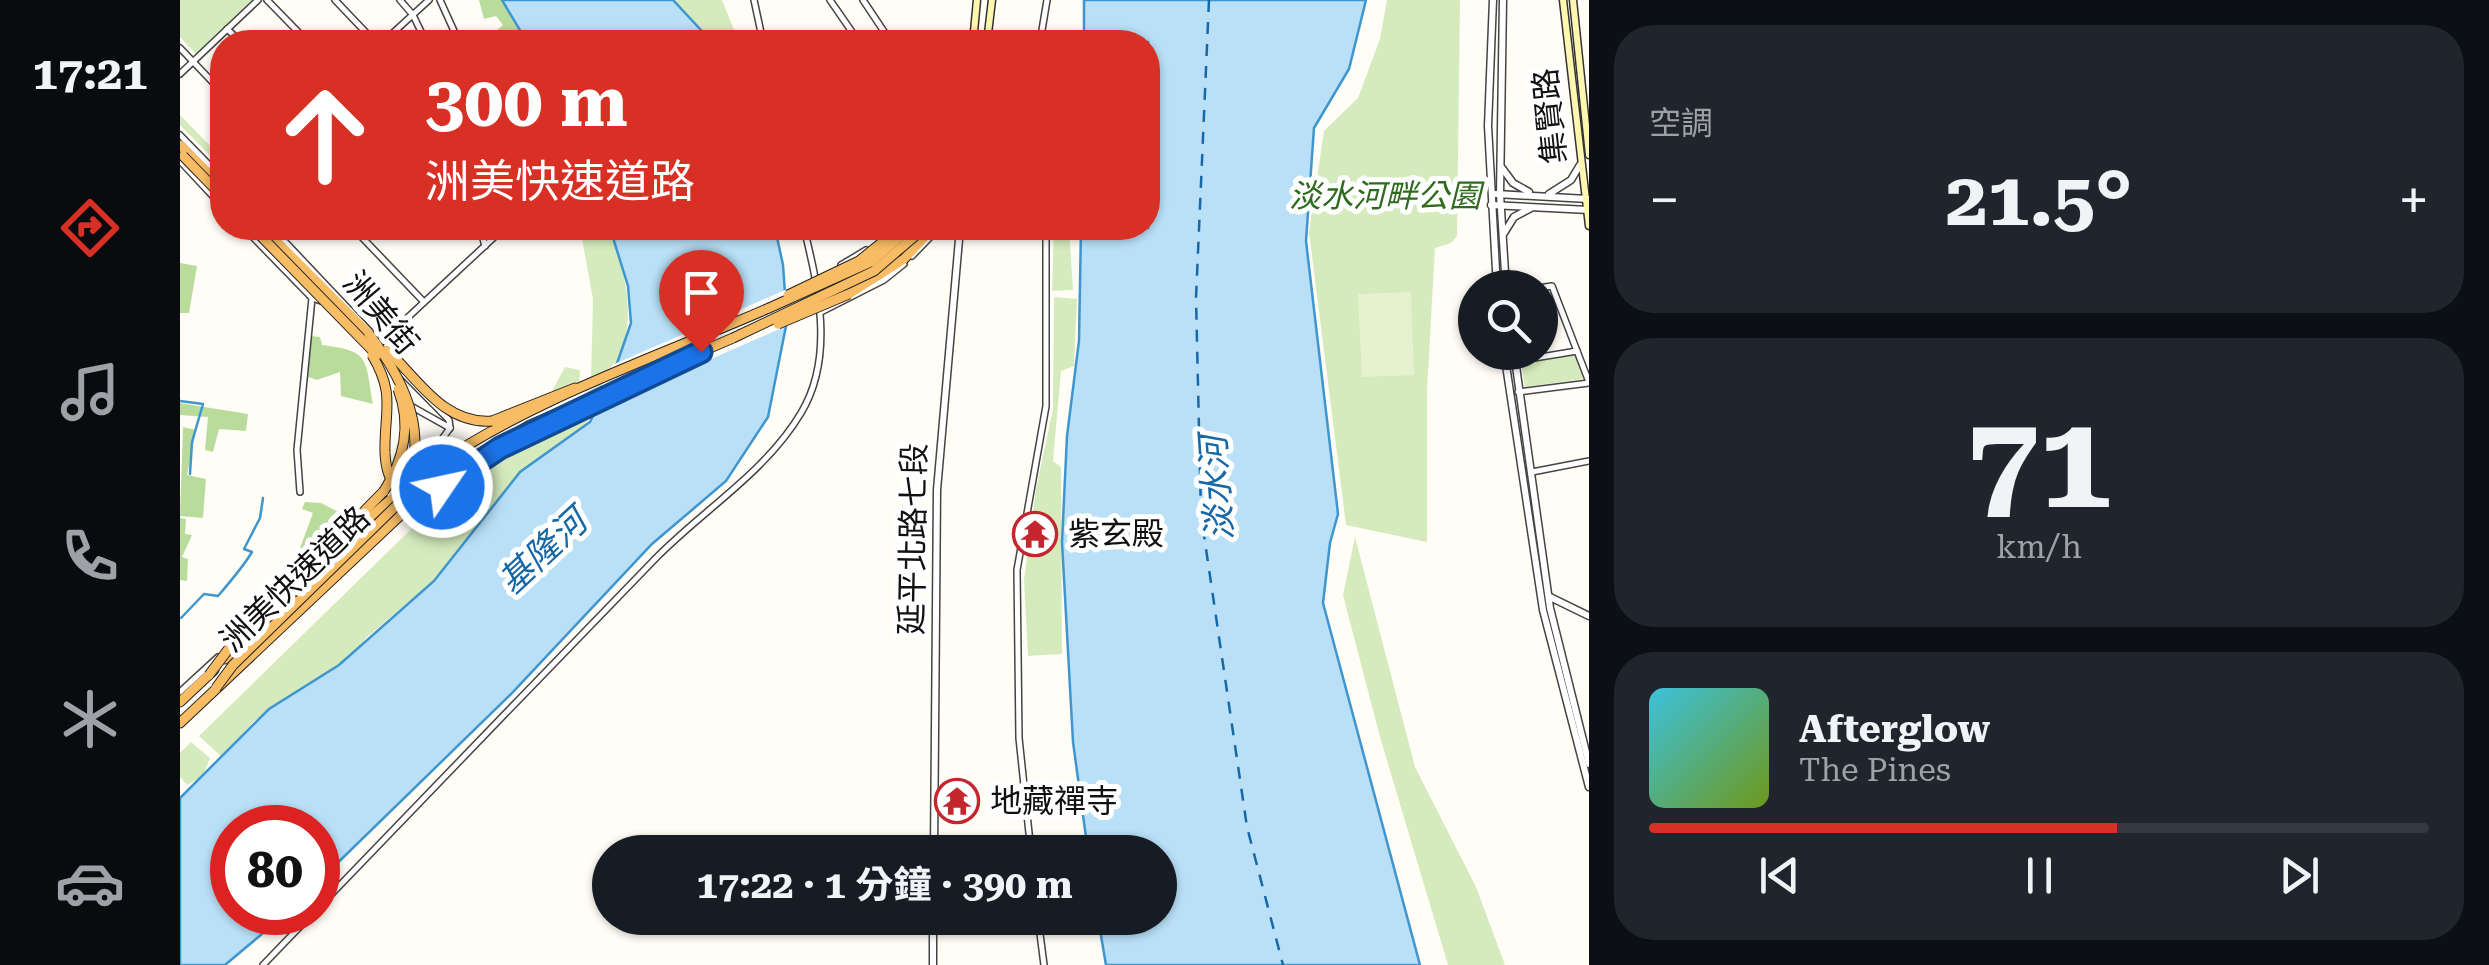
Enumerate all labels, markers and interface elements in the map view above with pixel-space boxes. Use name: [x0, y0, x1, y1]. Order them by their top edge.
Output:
text: 17:21: [33, 47, 147, 100]
text: 300 m: [425, 61, 628, 143]
street label: 集賢路: [1526, 66, 1574, 166]
icon: ahead: [260, 70, 390, 200]
text: 空調: [1649, 104, 1713, 142]
text: 洲美快速道路: [425, 155, 695, 208]
text: 21.5°: [1946, 155, 2132, 243]
text: −: [1649, 168, 1680, 232]
text: +: [2398, 168, 2429, 232]
park label: 淡水河畔公園: [1289, 177, 1485, 215]
icon: directions: [55, 193, 125, 263]
pin: [659, 250, 744, 353]
street label: 洲美街: [336, 264, 426, 362]
icon: arrive: [674, 265, 729, 320]
map controls: [1458, 270, 1558, 370]
button: search: [1458, 270, 1558, 370]
icon: music: [55, 357, 125, 427]
text: 71: [1966, 386, 2112, 539]
water label: 淡水河: [1192, 428, 1241, 542]
position arrow: [390, 435, 494, 539]
street label: 延平北路七段: [892, 443, 934, 635]
water label: 基隆河: [491, 497, 600, 603]
street label: 洲美快速道路: [213, 499, 377, 659]
temple icon: 紫玄殿: [1012, 511, 1058, 557]
place label: 紫玄殿: [1068, 515, 1164, 553]
icon: phone: [55, 521, 125, 591]
text: km/h: [1996, 528, 2082, 566]
icon: climate: [55, 684, 125, 754]
text: Afterglow: [1799, 707, 1990, 751]
text: The Pines: [1799, 751, 1951, 789]
temple icon: 地藏禪寺: [934, 778, 980, 824]
place label: 地藏禪寺: [990, 782, 1118, 820]
speed limit sign: 80: [210, 805, 340, 935]
icon: car: [55, 848, 125, 918]
icon: previous: [1752, 848, 1807, 903]
icon: pause: [2012, 848, 2067, 903]
icon: next: [2272, 848, 2327, 903]
text: 17:22 · 1 分鐘 · 390 m: [696, 863, 1073, 907]

